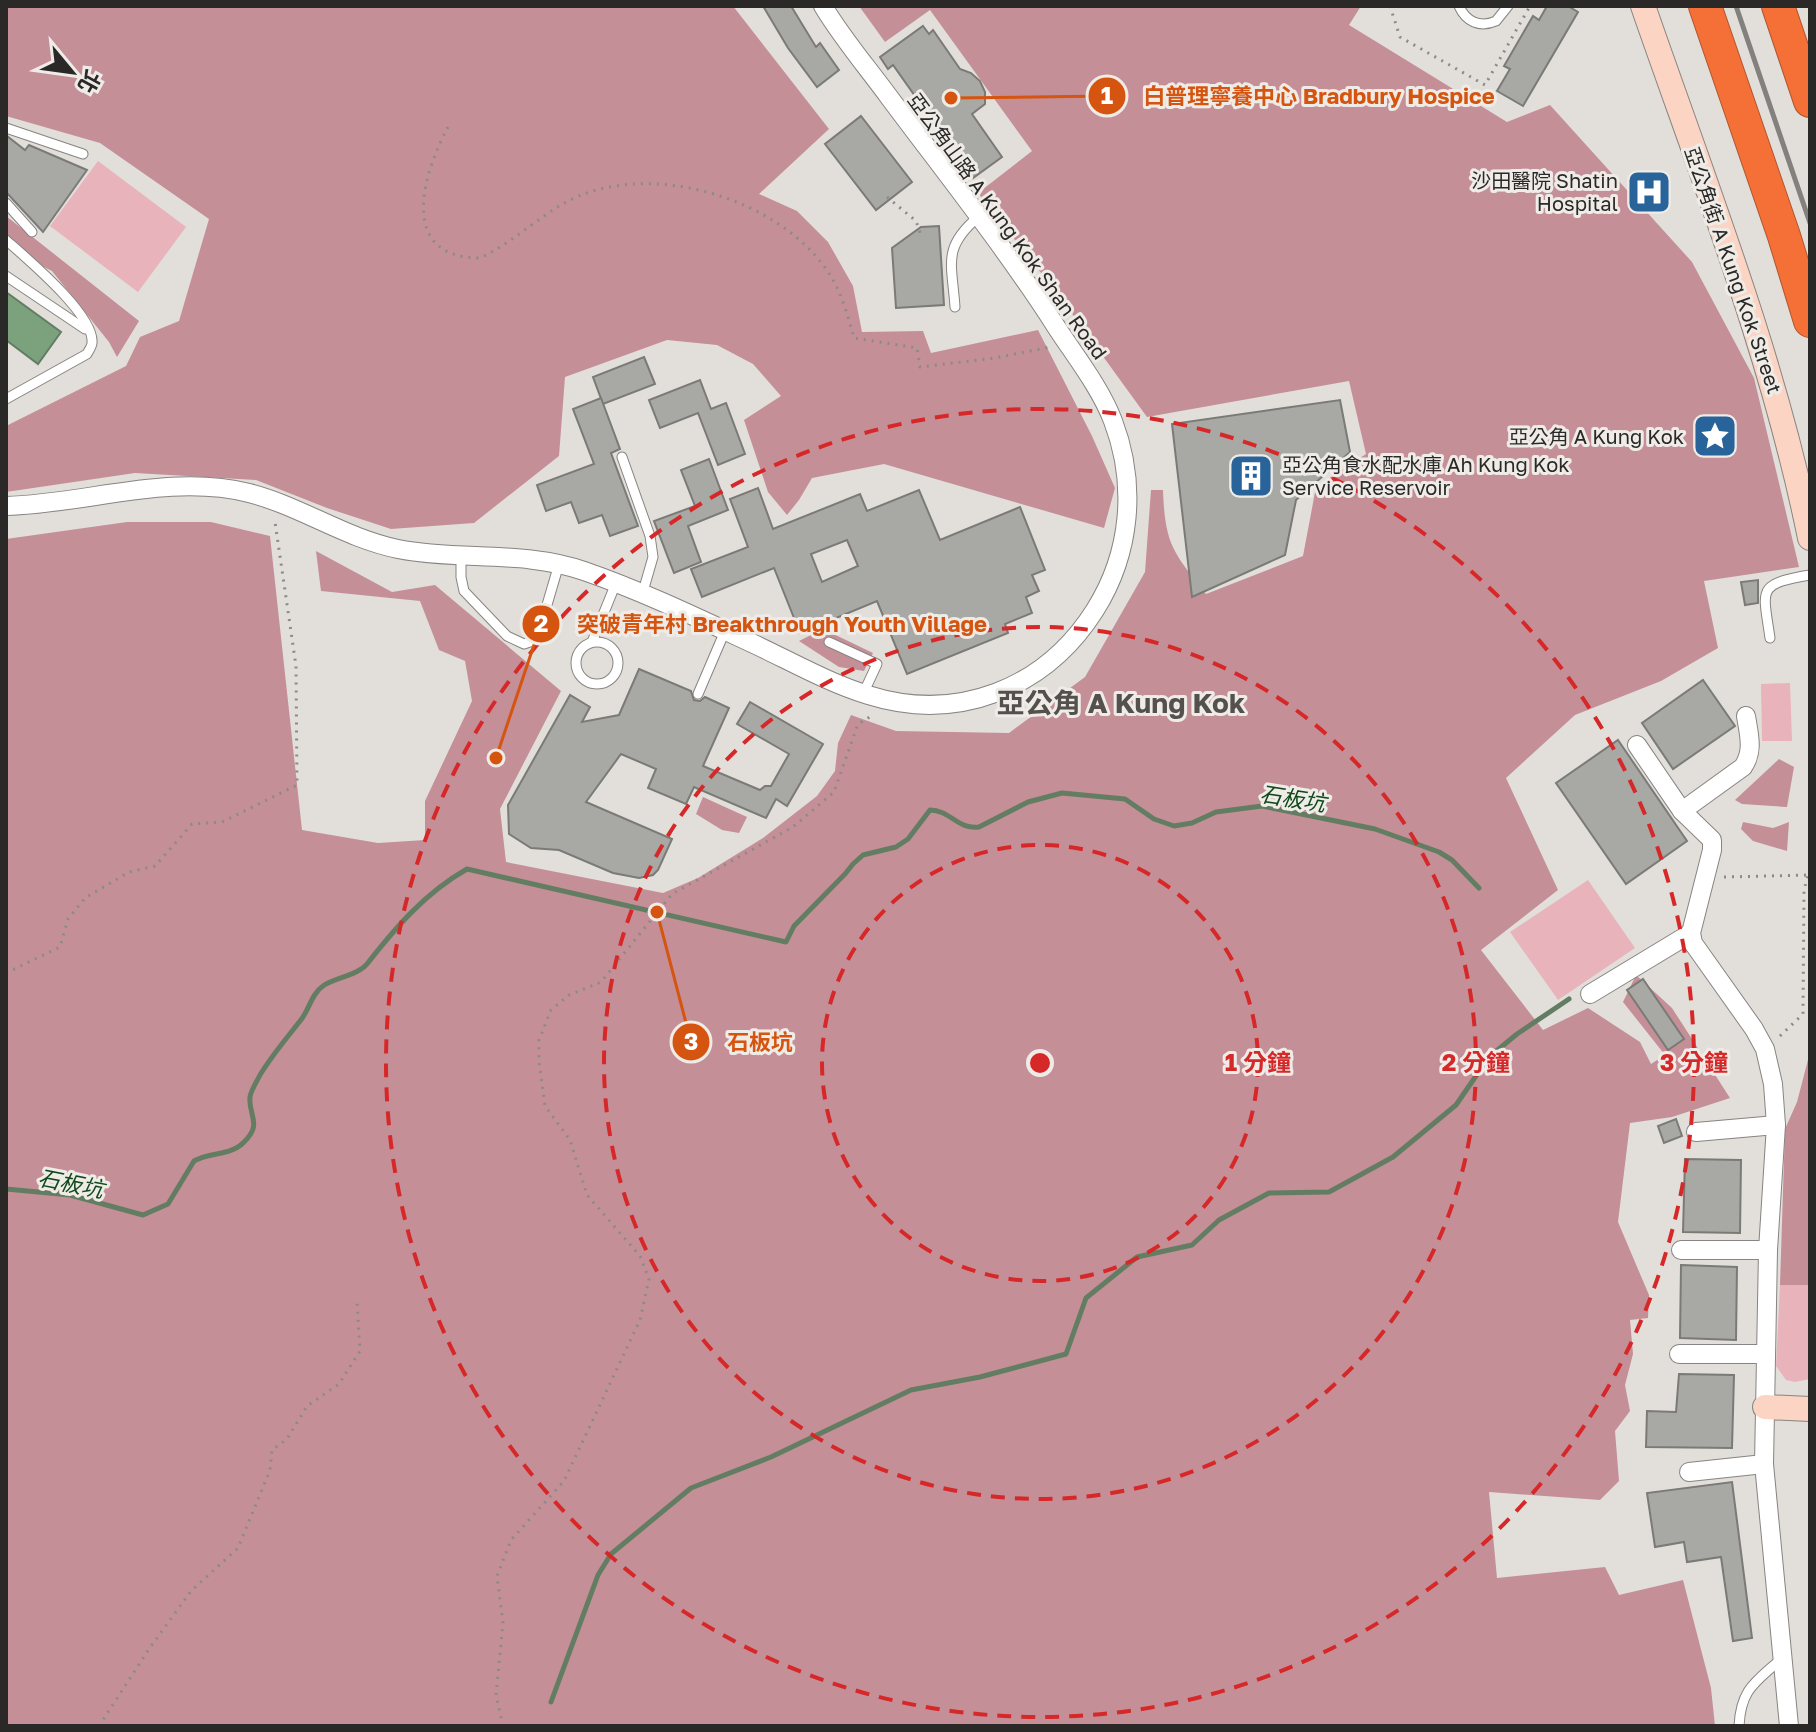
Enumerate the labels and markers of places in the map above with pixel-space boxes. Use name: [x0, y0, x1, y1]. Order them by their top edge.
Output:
callout: 白普理寧養中心 Bradbury Hospice: [1087, 73, 1510, 119]
place label: 沙田醫院 Shatin Hospital: [1471, 168, 1618, 215]
hospital icon: 沙田醫院 Shatin Hospital: [1625, 168, 1673, 216]
place icon: 亞公角 A Kung Kok: [1691, 412, 1739, 460]
place label: 亞公角 A Kung Kok: [1509, 424, 1684, 448]
building icon: 亞公角食水配水庫 Ah Kung Kok Service Reservoir: [1227, 452, 1275, 500]
place label: 亞公角食水配水庫 Ah Kung Kok Service Reservoir: [1282, 452, 1570, 499]
callout: 突破青年村 Breakthrough Youth Village: [521, 601, 1003, 647]
callout: 石板坑: [671, 1019, 809, 1065]
centre of rings: [1026, 1049, 1054, 1077]

